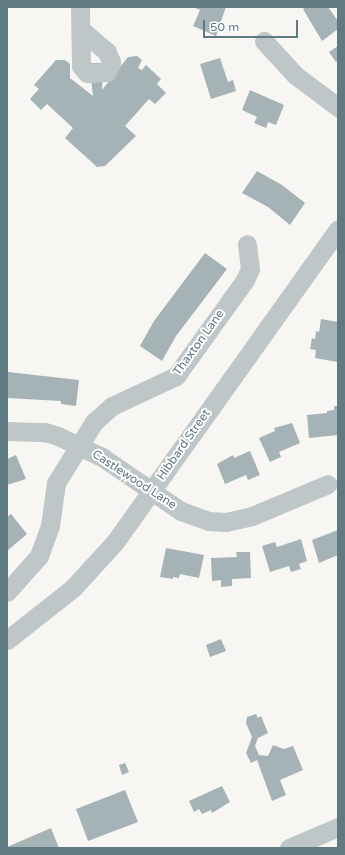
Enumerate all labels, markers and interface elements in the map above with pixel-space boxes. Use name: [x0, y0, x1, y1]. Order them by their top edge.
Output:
scale bar: [205, 12, 300, 38]
text: 50 m: [210, 20, 239, 34]
street label: Thaxton Lane: [170, 307, 228, 379]
street label: Hibbard Street: [154, 407, 214, 483]
street label: Castlewood Lane: [89, 447, 179, 513]

